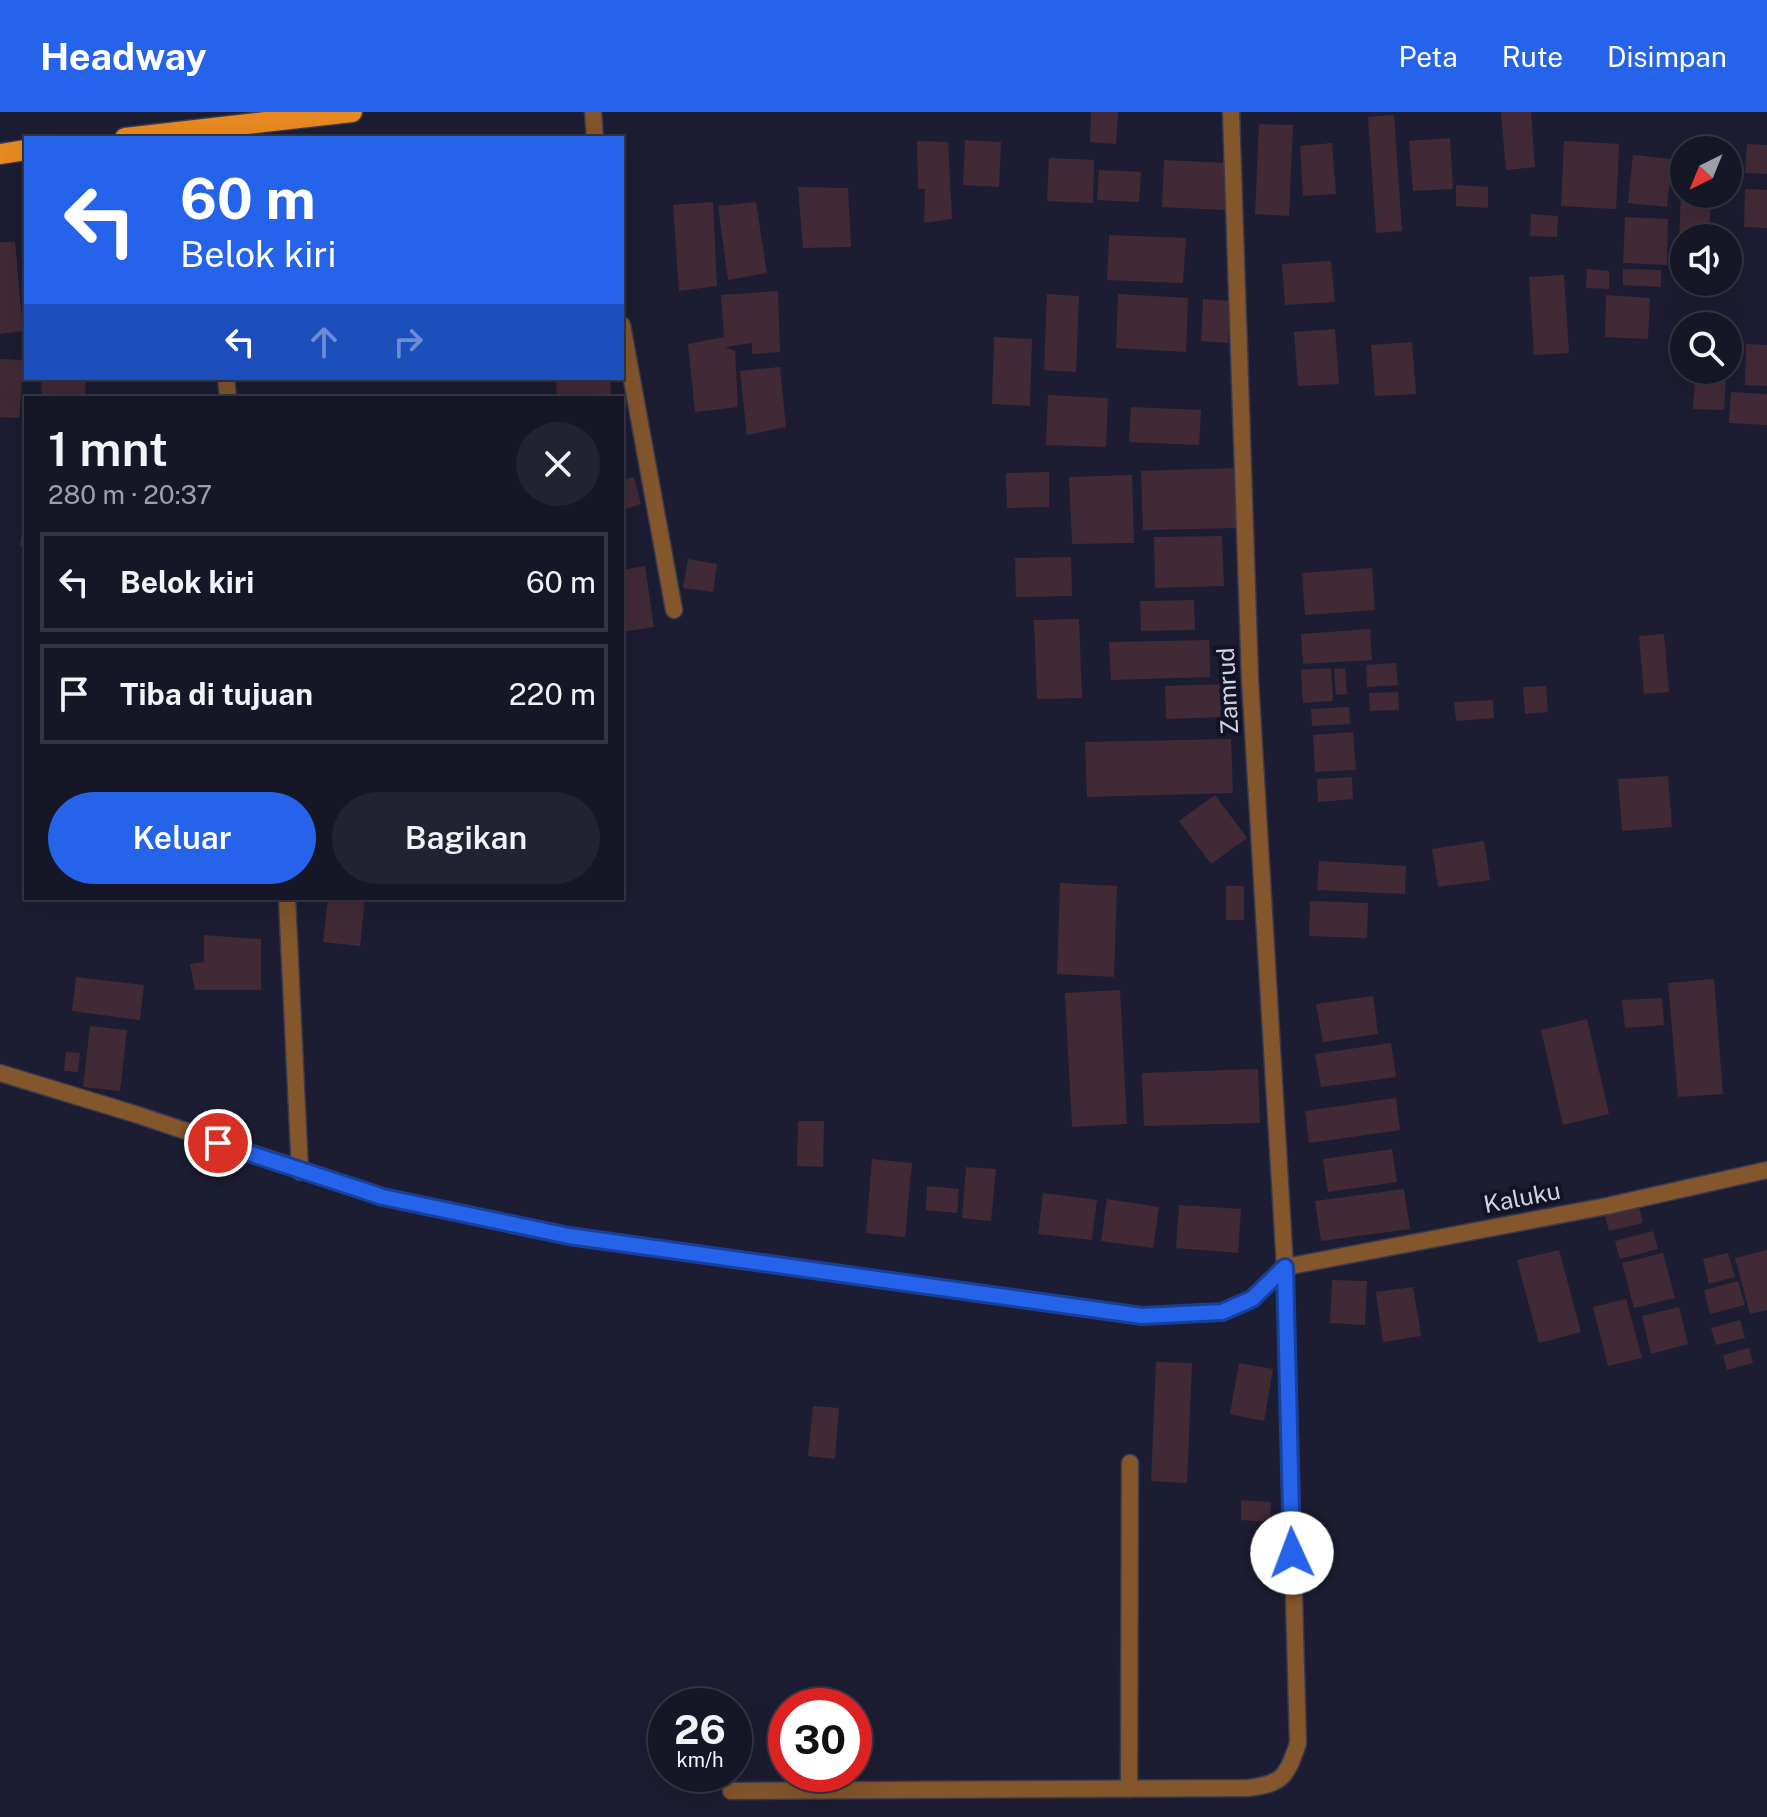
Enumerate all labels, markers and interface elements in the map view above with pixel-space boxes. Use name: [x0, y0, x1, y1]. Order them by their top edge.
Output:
text: Headway: [40, 34, 207, 79]
text: Peta: [1399, 40, 1458, 73]
text: Rute: [1502, 40, 1563, 73]
text: Disimpan: [1607, 40, 1727, 73]
north arrow: [1670, 136, 1742, 208]
map controls: [1670, 136, 1742, 384]
text: 60 m: [180, 166, 316, 232]
icon: left: [48, 168, 152, 272]
button: sound: [1670, 224, 1742, 296]
text: Belok kiri: [180, 233, 336, 275]
button: search: [1670, 312, 1742, 384]
icon: left: [218, 320, 262, 364]
icon: ahead: [302, 320, 346, 364]
icon: right: [386, 320, 430, 364]
text: 1 mnt: [48, 420, 168, 477]
button: close: [516, 422, 600, 506]
text: 280 m · 20:37: [48, 479, 212, 510]
icon: left: [52, 560, 96, 604]
text: Belok kiri: [120, 564, 254, 600]
text: 60 m: [526, 564, 596, 600]
street label: Zamrud: [1211, 647, 1243, 735]
icon: arrive: [52, 672, 96, 716]
text: Tiba di tujuan: [120, 676, 313, 712]
text: 220 m: [509, 676, 596, 712]
button: Keluar: [48, 792, 316, 884]
button: Bagikan: [332, 792, 600, 884]
pin: [184, 1109, 252, 1177]
icon: arrive: [196, 1121, 240, 1165]
street label: Kaluku: [1481, 1176, 1563, 1218]
position arrow: [1250, 1511, 1334, 1595]
speed limit sign: 30: [768, 1688, 872, 1792]
text: 26: [674, 1706, 726, 1753]
text: km/h: [676, 1748, 724, 1772]

